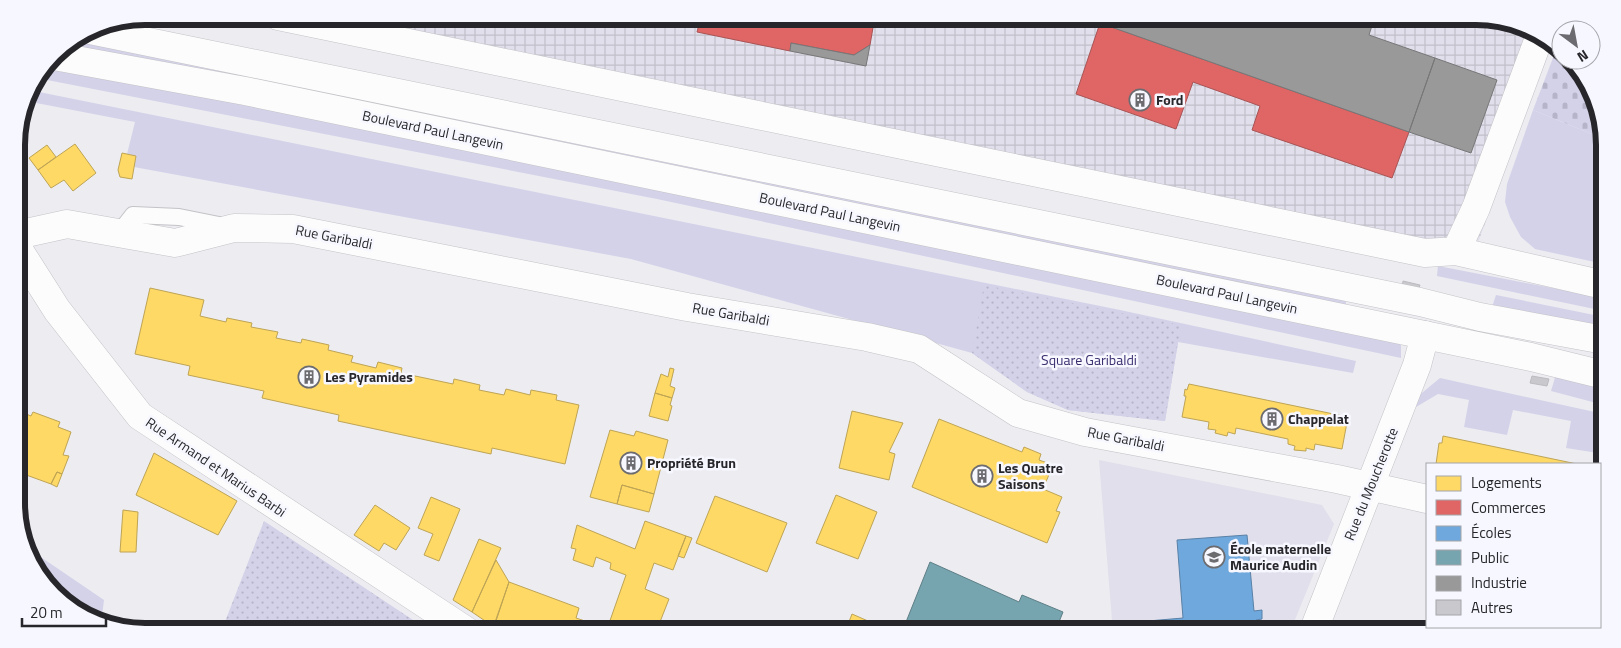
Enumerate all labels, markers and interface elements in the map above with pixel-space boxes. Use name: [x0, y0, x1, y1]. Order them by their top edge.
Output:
north arrow: [1551, 20, 1601, 70]
text: N: [1573, 45, 1593, 68]
building icon: Ford: [1128, 88, 1152, 112]
place label: Ford: [1156, 89, 1184, 110]
street label: Boulevard Paul Langevin: [360, 104, 506, 155]
street label: Boulevard Paul Langevin: [757, 186, 903, 237]
street label: Rue Garibaldi: [294, 219, 374, 254]
street label: Boulevard Paul Langevin: [1154, 268, 1300, 319]
street label: Rue Garibaldi: [691, 296, 771, 331]
park label: Square Garibaldi: [1041, 349, 1137, 370]
building icon: Les Pyramides: [297, 365, 321, 389]
place label: Les Pyramides: [325, 366, 413, 387]
building icon: Chappelat: [1260, 407, 1284, 431]
place label: Chappelat: [1288, 408, 1349, 429]
street label: Rue Armand et Marius Barbi: [142, 412, 291, 522]
street label: Rue Garibaldi: [1086, 421, 1166, 456]
street label: Rue du Moucherotte: [1338, 424, 1403, 543]
building icon: Propriété Brun: [619, 451, 643, 475]
place label: Propriété Brun: [647, 452, 736, 473]
place label: Les Quatre Saisons: [998, 457, 1063, 494]
legend: [1426, 463, 1601, 628]
building icon: Les Quatre Saisons: [970, 464, 994, 488]
text: Logements: [1471, 471, 1542, 494]
text: Commerces: [1471, 496, 1546, 519]
text: Écoles: [1471, 521, 1512, 544]
place label: École maternelle Maurice Audin: [1230, 538, 1331, 575]
school or university icon: École maternelle Maurice Audin: [1202, 545, 1226, 569]
text: Public: [1471, 546, 1509, 569]
text: Industrie: [1471, 571, 1527, 594]
scale bar: [22, 596, 106, 628]
text: Autres: [1471, 596, 1513, 619]
text: 20 m: [30, 601, 63, 624]

